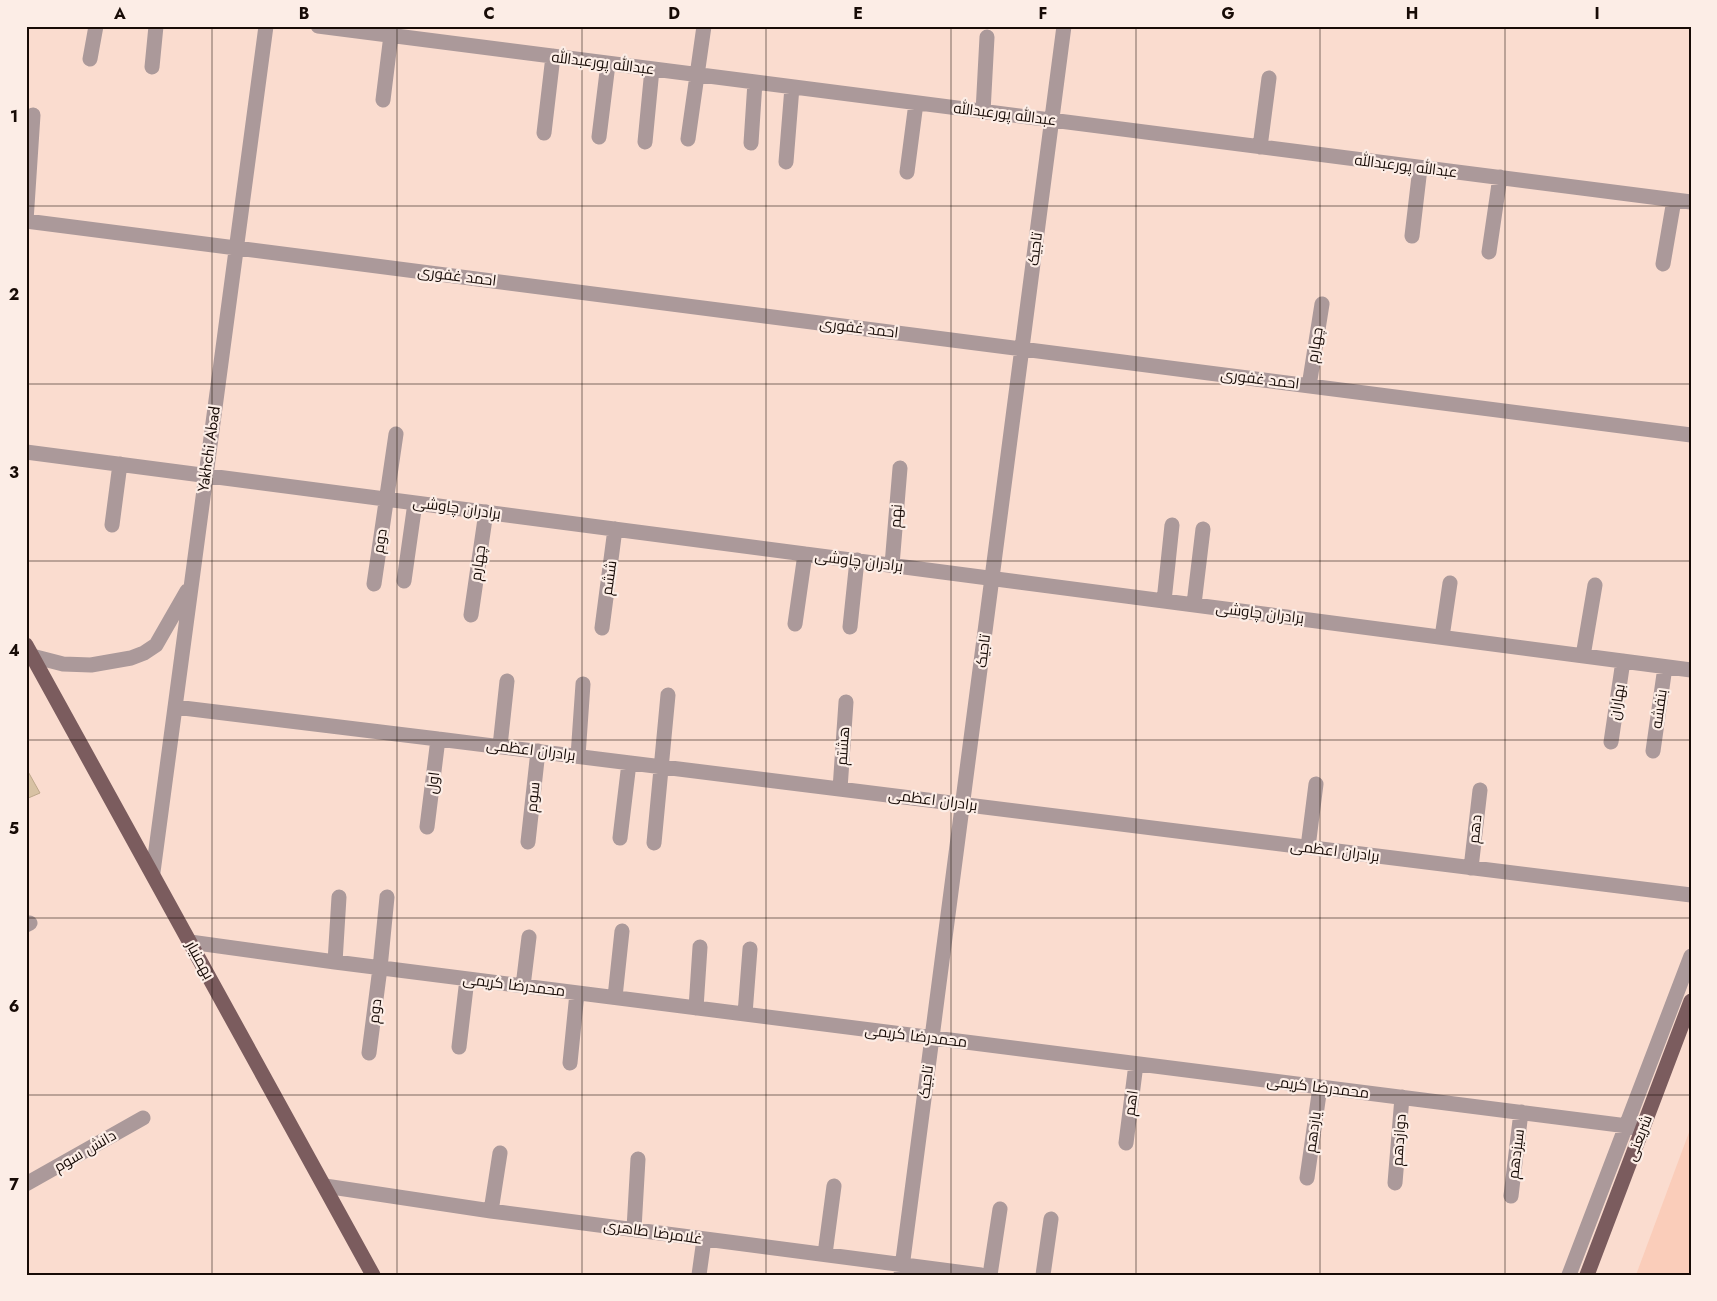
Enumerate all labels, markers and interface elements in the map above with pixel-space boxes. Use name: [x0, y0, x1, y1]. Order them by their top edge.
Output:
text: A: [113, 2, 126, 25]
text: B: [299, 2, 309, 25]
text: C: [483, 2, 495, 25]
text: D: [668, 2, 680, 25]
text: E: [853, 2, 863, 25]
text: F: [1039, 2, 1047, 25]
text: G: [1221, 2, 1235, 25]
text: H: [1406, 2, 1418, 25]
text: I: [1594, 2, 1600, 25]
street label: عبدالله پورعبدالله: [550, 46, 656, 80]
street label: عبدالله پورعبدالله: [952, 97, 1058, 131]
text: 1: [10, 105, 18, 128]
street label: عبدالله پورعبدالله: [1353, 149, 1459, 183]
street label: تاجیک: [1022, 231, 1048, 267]
street label: احمد غفوری: [416, 260, 498, 292]
text: 2: [9, 283, 19, 306]
street label: احمد غفوری: [818, 312, 900, 344]
street label: چهارم: [1301, 326, 1329, 364]
street label: احمد غفوری: [1219, 363, 1301, 395]
street label: Yakhchi Abad: [192, 405, 226, 493]
text: 3: [9, 461, 19, 484]
street label: برادران چاوشی: [411, 491, 503, 525]
street label: نهم: [884, 503, 908, 529]
street label: دوم: [367, 527, 393, 555]
street label: چهارم: [465, 544, 491, 582]
street label: برادران چاوشی: [814, 545, 904, 577]
street label: ششم: [596, 559, 622, 597]
street label: برادران چاوشی: [1215, 597, 1305, 629]
street label: تاجیک: [970, 633, 996, 669]
text: 4: [8, 639, 20, 662]
street label: بهاران: [1603, 682, 1631, 722]
street label: بنفشه: [1645, 688, 1673, 730]
street label: هشتم: [831, 726, 855, 766]
street label: برادران اعظمی: [485, 734, 577, 766]
street label: اول: [421, 771, 445, 795]
street label: سوم: [520, 781, 546, 813]
street label: برادران اعظمی: [887, 784, 979, 816]
street label: دهم: [1463, 813, 1487, 845]
text: 5: [9, 817, 19, 840]
street label: برادران اعظمی: [1289, 835, 1381, 867]
street label: بهمنیار: [180, 936, 220, 983]
street label: محمدرضا کریمی: [461, 968, 567, 1002]
text: 6: [9, 995, 19, 1018]
street label: دوم: [363, 997, 387, 1025]
street label: محمدرضا کریمی: [863, 1019, 969, 1053]
street label: تاجیک: [913, 1064, 939, 1100]
street label: محمدرضا کریمی: [1265, 1070, 1371, 1104]
street label: اهم: [1118, 1089, 1144, 1117]
street label: یازدهم: [1299, 1110, 1327, 1154]
street label: شریعتی: [1620, 1112, 1658, 1164]
street label: دوازدهم: [1386, 1113, 1412, 1167]
street label: دانش سوم: [50, 1124, 120, 1178]
street label: سیزدهم: [1502, 1128, 1530, 1180]
text: 7: [9, 1173, 19, 1196]
street label: غلامرضا طاهری: [602, 1214, 704, 1250]

